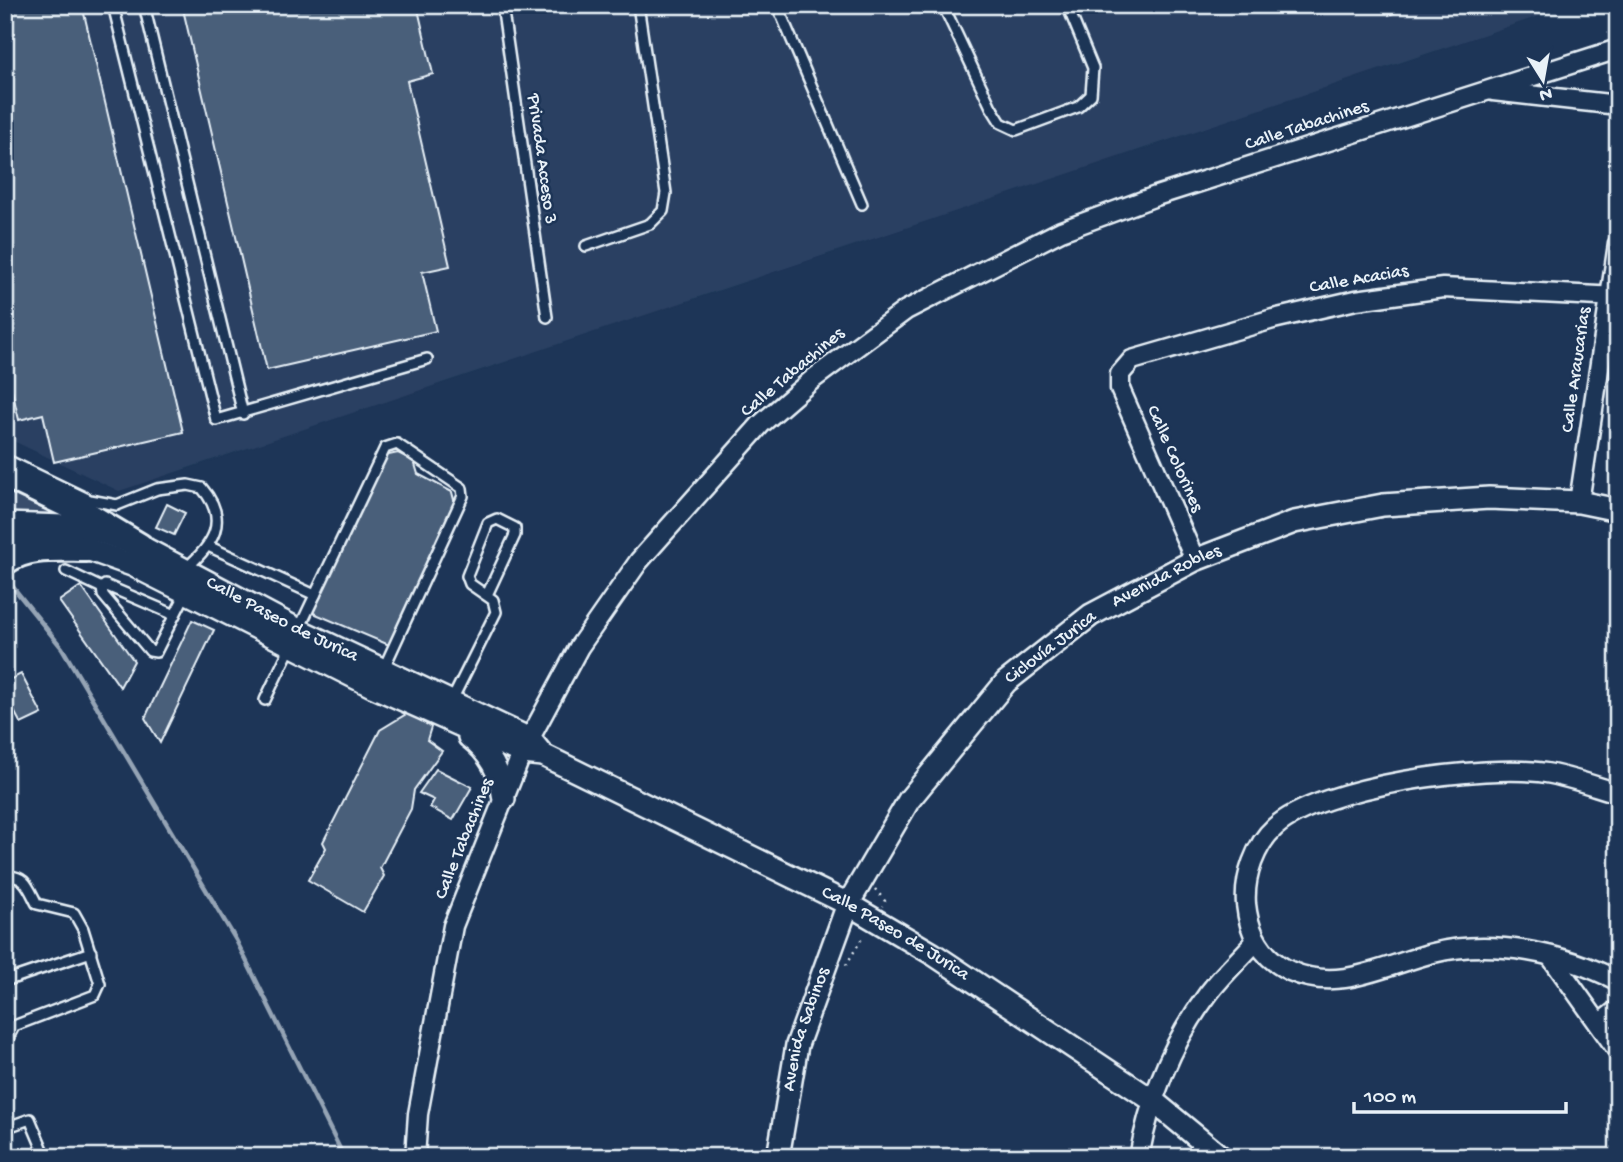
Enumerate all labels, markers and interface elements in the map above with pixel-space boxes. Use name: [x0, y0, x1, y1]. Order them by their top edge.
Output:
north arrow: [1508, 46, 1578, 116]
text: N: [1537, 81, 1554, 106]
street label: Privada Acceso 3: [520, 91, 562, 226]
street label: Calle Tabachines: [1242, 95, 1373, 157]
street label: Calle Acacias: [1308, 260, 1411, 300]
street label: Calle Araucarias: [1557, 305, 1597, 434]
street label: Calle Tabachines: [736, 322, 850, 423]
street label: Calle Colorines: [1140, 402, 1208, 517]
street label: Avenida Robles: [1108, 539, 1225, 613]
street label: Calle Paseo de Jurica: [202, 571, 363, 668]
street label: Ciclovía Jurica: [1000, 605, 1103, 690]
street label: Calle Tabachines: [430, 774, 500, 903]
street label: Calle Paseo de Jurica: [817, 881, 975, 987]
street label: Avenida Sabinos: [778, 963, 836, 1093]
scale bar: [1354, 1071, 1565, 1115]
text: 100 m: [1363, 1086, 1416, 1111]

